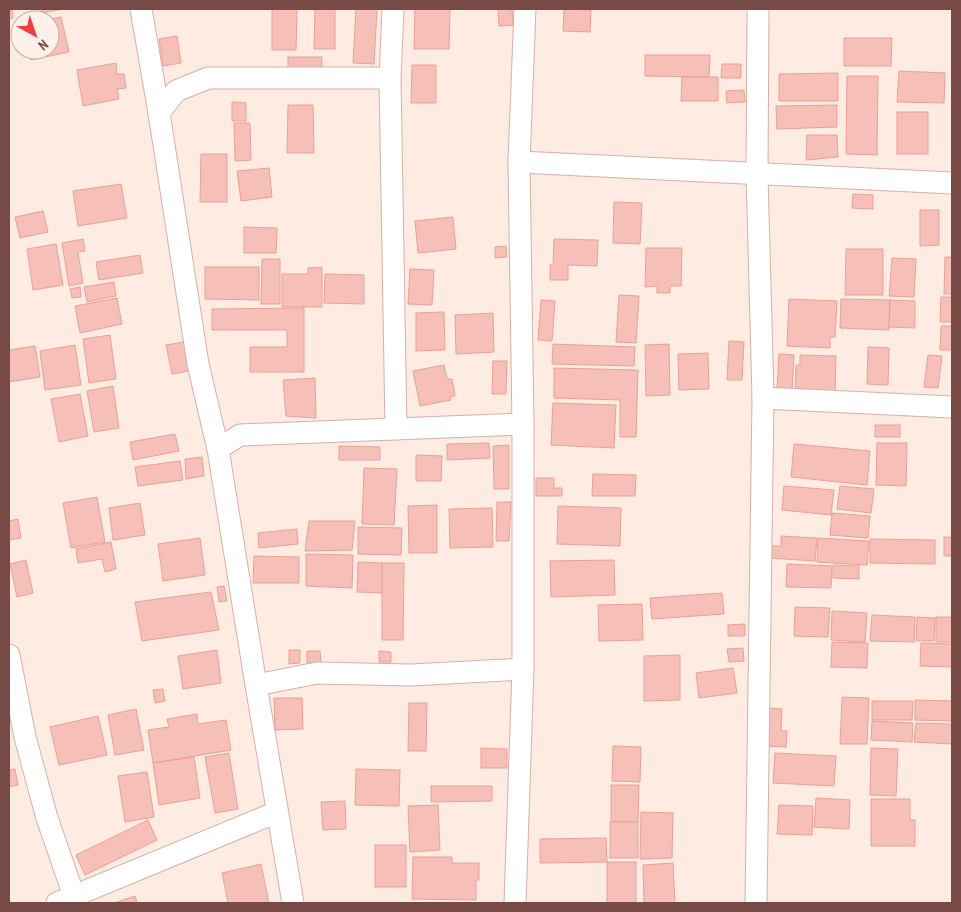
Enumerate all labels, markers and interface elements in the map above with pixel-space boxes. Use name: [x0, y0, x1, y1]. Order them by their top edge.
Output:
north arrow: [10, 10, 60, 60]
text: N: [35, 36, 52, 54]

